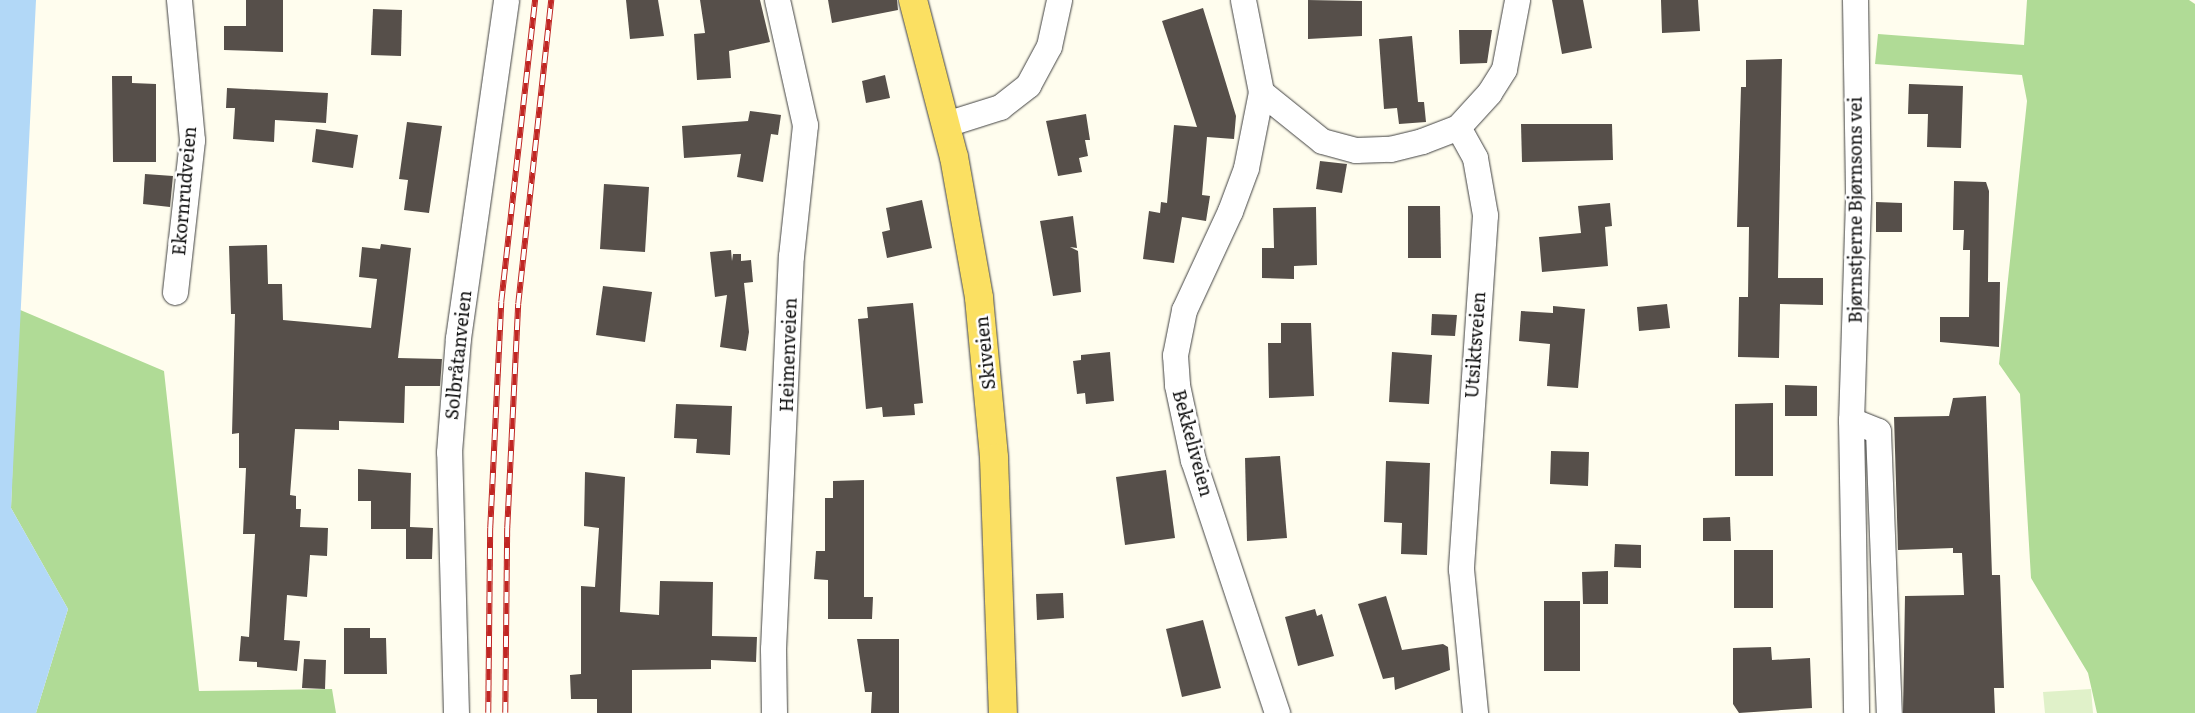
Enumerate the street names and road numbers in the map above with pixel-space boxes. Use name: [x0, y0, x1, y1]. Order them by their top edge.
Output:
street label: Bjørnstjerne Bjørnsons vei: [1844, 97, 1866, 323]
street label: Ekornrudveien: [168, 125, 200, 257]
street label: Solbråtanveien: [440, 289, 476, 421]
street label: Utsiktsveien: [1460, 291, 1490, 399]
street label: Heimenveien: [775, 297, 801, 413]
street label: Skiveien: [970, 315, 1000, 391]
street label: Bekkeliveien: [1168, 387, 1218, 499]

